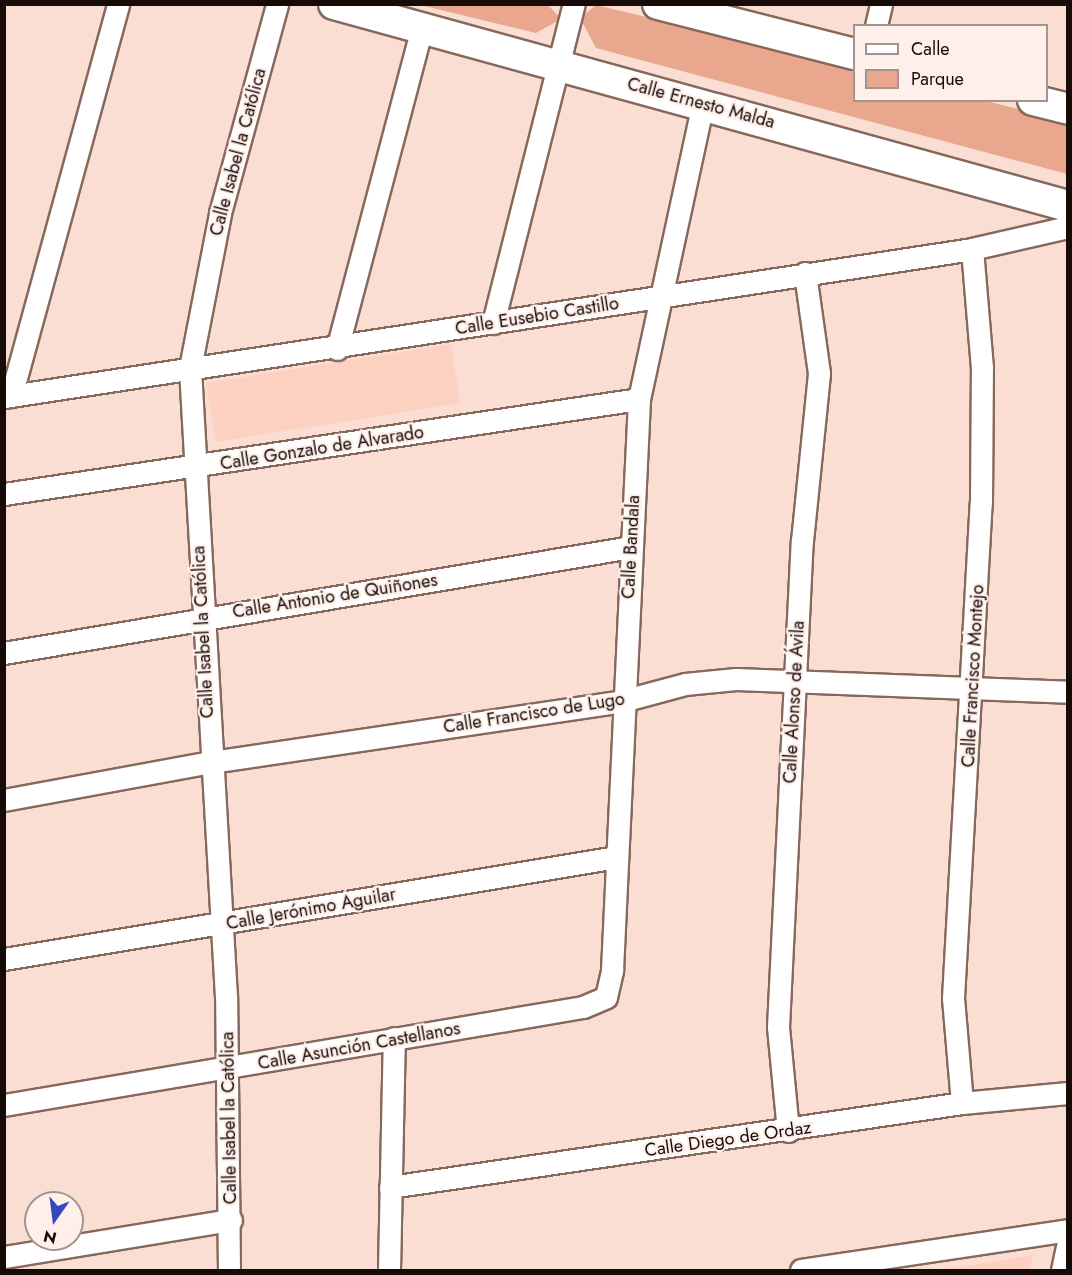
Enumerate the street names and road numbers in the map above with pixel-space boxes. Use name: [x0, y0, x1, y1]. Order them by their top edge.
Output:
street label: Calle Isabel la Católica: [205, 66, 271, 238]
street label: Calle Ernesto Malda: [625, 73, 777, 133]
street label: Calle Eusebio Castillo: [454, 292, 620, 340]
street label: Calle Gonzalo de Alvarado: [219, 421, 425, 475]
street label: Calle Bandala: [617, 495, 645, 599]
street label: Calle Isabel la Católica: [188, 545, 218, 719]
street label: Calle Antonio de Quiñones: [231, 569, 439, 623]
street label: Calle Francisco Montejo: [957, 584, 989, 768]
street label: Calle Alonso de Ávila: [779, 620, 809, 784]
street label: Calle Francisco de Lugo: [442, 688, 626, 738]
street label: Calle Jerónimo Aguilar: [224, 883, 398, 935]
street label: Calle Asunción Castellanos: [256, 1018, 462, 1074]
street label: Calle Isabel la Católica: [217, 1031, 241, 1205]
street label: Calle Diego de Ordaz: [643, 1117, 813, 1161]

